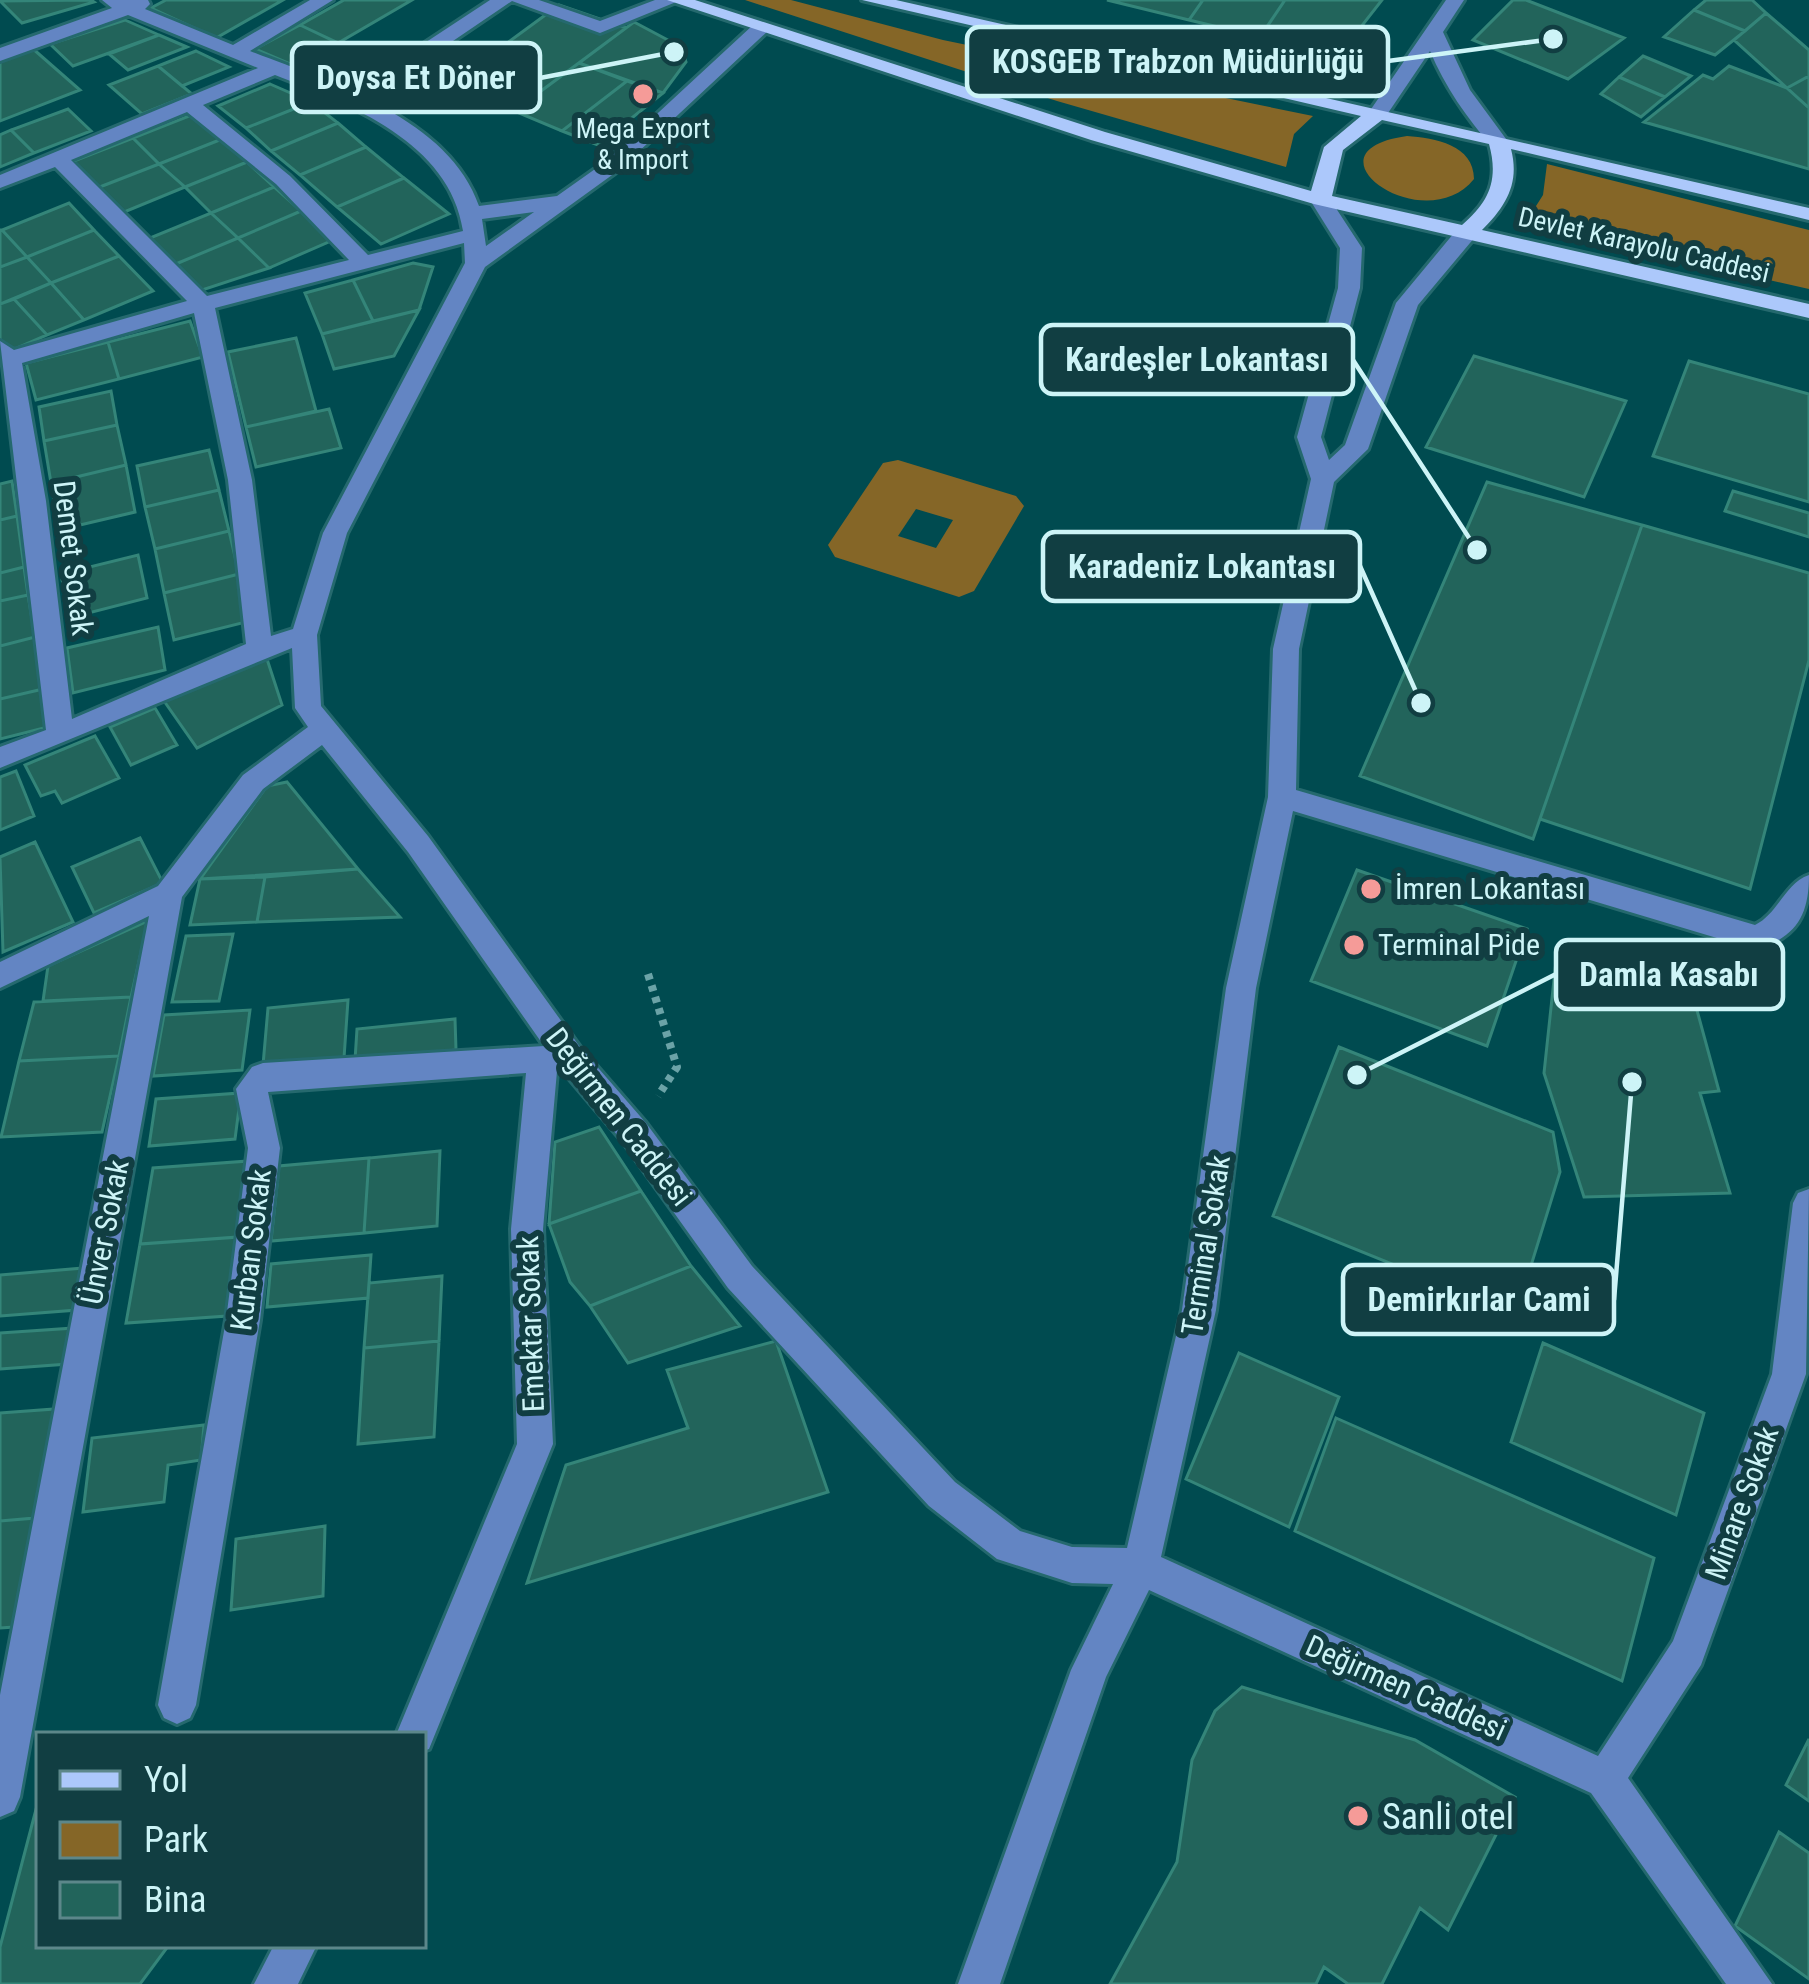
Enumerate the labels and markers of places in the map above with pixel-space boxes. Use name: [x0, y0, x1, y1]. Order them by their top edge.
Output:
callout: KOSGEB Trabzon Müdürlüğü: [967, 27, 1388, 96]
callout: Doysa Et Döner: [292, 43, 540, 112]
marker: Mega Export & Import: [630, 81, 656, 107]
place label: Mega Export & Import: [576, 113, 710, 176]
callout: Kardeşler Lokantası: [1041, 325, 1353, 394]
callout: Karadeniz Lokantası: [1043, 532, 1360, 601]
place label: İmren Lokantası: [1395, 871, 1585, 906]
marker: İmren Lokantası: [1358, 876, 1384, 902]
place label: Terminal Pide: [1378, 927, 1540, 962]
marker: Terminal Pide: [1341, 932, 1367, 958]
callout: Damla Kasabı: [1556, 940, 1783, 1009]
callout: Demirkırlar Cami: [1343, 1265, 1614, 1334]
place label: Sanli otel: [1382, 1796, 1514, 1838]
marker: Sanli otel: [1345, 1803, 1371, 1829]

